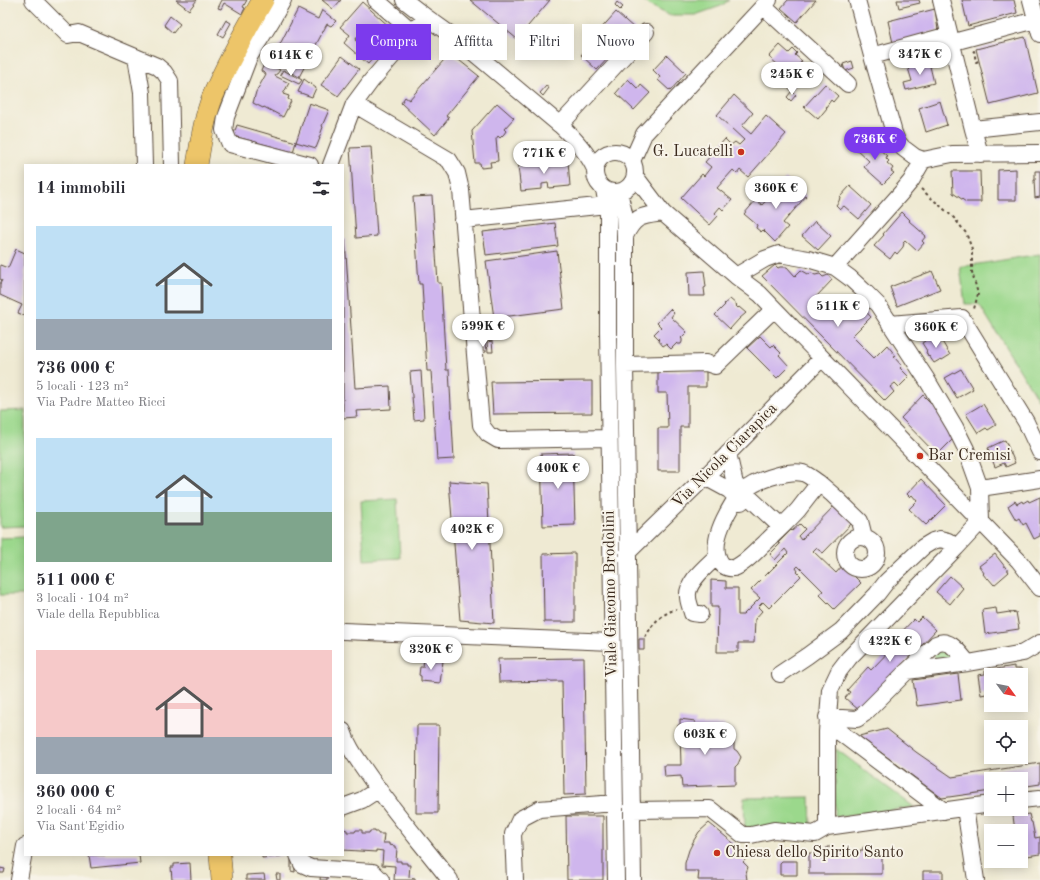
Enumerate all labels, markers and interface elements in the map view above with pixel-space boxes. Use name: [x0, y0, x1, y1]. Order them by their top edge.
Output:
chip: Compra: [356, 24, 431, 60]
chip: Affitta: [439, 24, 507, 60]
chip: Filtri: [515, 24, 574, 60]
chip: Nuovo: [582, 24, 649, 60]
pin: 347K €: [887, 42, 953, 76]
pin: 614K €: [258, 43, 324, 77]
text: 347K €: [898, 48, 942, 61]
text: 614K €: [269, 49, 313, 62]
pin: 245K €: [759, 62, 825, 96]
text: 245K €: [770, 68, 814, 81]
pin: 736K €: [842, 127, 908, 161]
text: 736K €: [853, 133, 897, 146]
pin: 771K €: [511, 141, 577, 175]
place label: G. Lucatelli: [652, 144, 733, 160]
text: 771K €: [522, 147, 566, 160]
marker: G. Lucatelli: [736, 147, 746, 157]
pin: 360K €: [743, 176, 809, 210]
icon: filters: [310, 177, 332, 199]
text: 14 immobili: [36, 180, 126, 197]
text: 360K €: [754, 182, 798, 195]
icon: home: [148, 252, 220, 324]
pin: 511K €: [805, 294, 871, 328]
text: 511K €: [816, 300, 860, 313]
pin: 599K €: [450, 314, 516, 348]
pin: 360K €: [903, 315, 969, 349]
text: 599K €: [461, 320, 505, 333]
text: 360K €: [914, 321, 958, 334]
text: 736 000 €: [36, 360, 115, 377]
text: 5 locali · 123 m²: [36, 380, 129, 393]
text: Via Padre Matteo Ricci: [36, 396, 166, 409]
street label: Via Nicola Ciarapica: [669, 400, 781, 512]
place label: Bar Cremisi: [928, 448, 1011, 464]
marker: Bar Cremisi: [915, 451, 925, 461]
pin: 400K €: [525, 456, 591, 490]
text: 400K €: [536, 462, 580, 475]
icon: home: [148, 464, 220, 536]
street label: Viale Giacomo Brodolini: [602, 510, 620, 678]
pin: 402K €: [439, 517, 505, 551]
text: 402K €: [450, 523, 494, 536]
text: 511 000 €: [36, 572, 115, 589]
text: 3 locali · 104 m²: [36, 592, 129, 605]
text: Viale della Repubblica: [36, 608, 160, 621]
pin: 422K €: [857, 629, 923, 663]
text: 422K €: [868, 635, 912, 648]
pin: 320K €: [398, 637, 464, 671]
text: 320K €: [409, 643, 453, 656]
north arrow: [984, 668, 1028, 712]
map controls: [984, 668, 1028, 868]
icon: home: [148, 676, 220, 748]
button: locate: [984, 720, 1028, 764]
pin: 603K €: [672, 722, 738, 756]
text: 603K €: [683, 728, 727, 741]
button: +: [984, 772, 1028, 816]
text: 360 000 €: [36, 784, 115, 801]
text: 2 locali · 64 m²: [36, 804, 121, 817]
text: Via Sant'Egidio: [36, 820, 124, 833]
button: −: [984, 824, 1028, 868]
place label: Chiesa dello Spirito Santo: [725, 845, 904, 861]
marker: Chiesa dello Spirito Santo: [712, 848, 722, 858]

